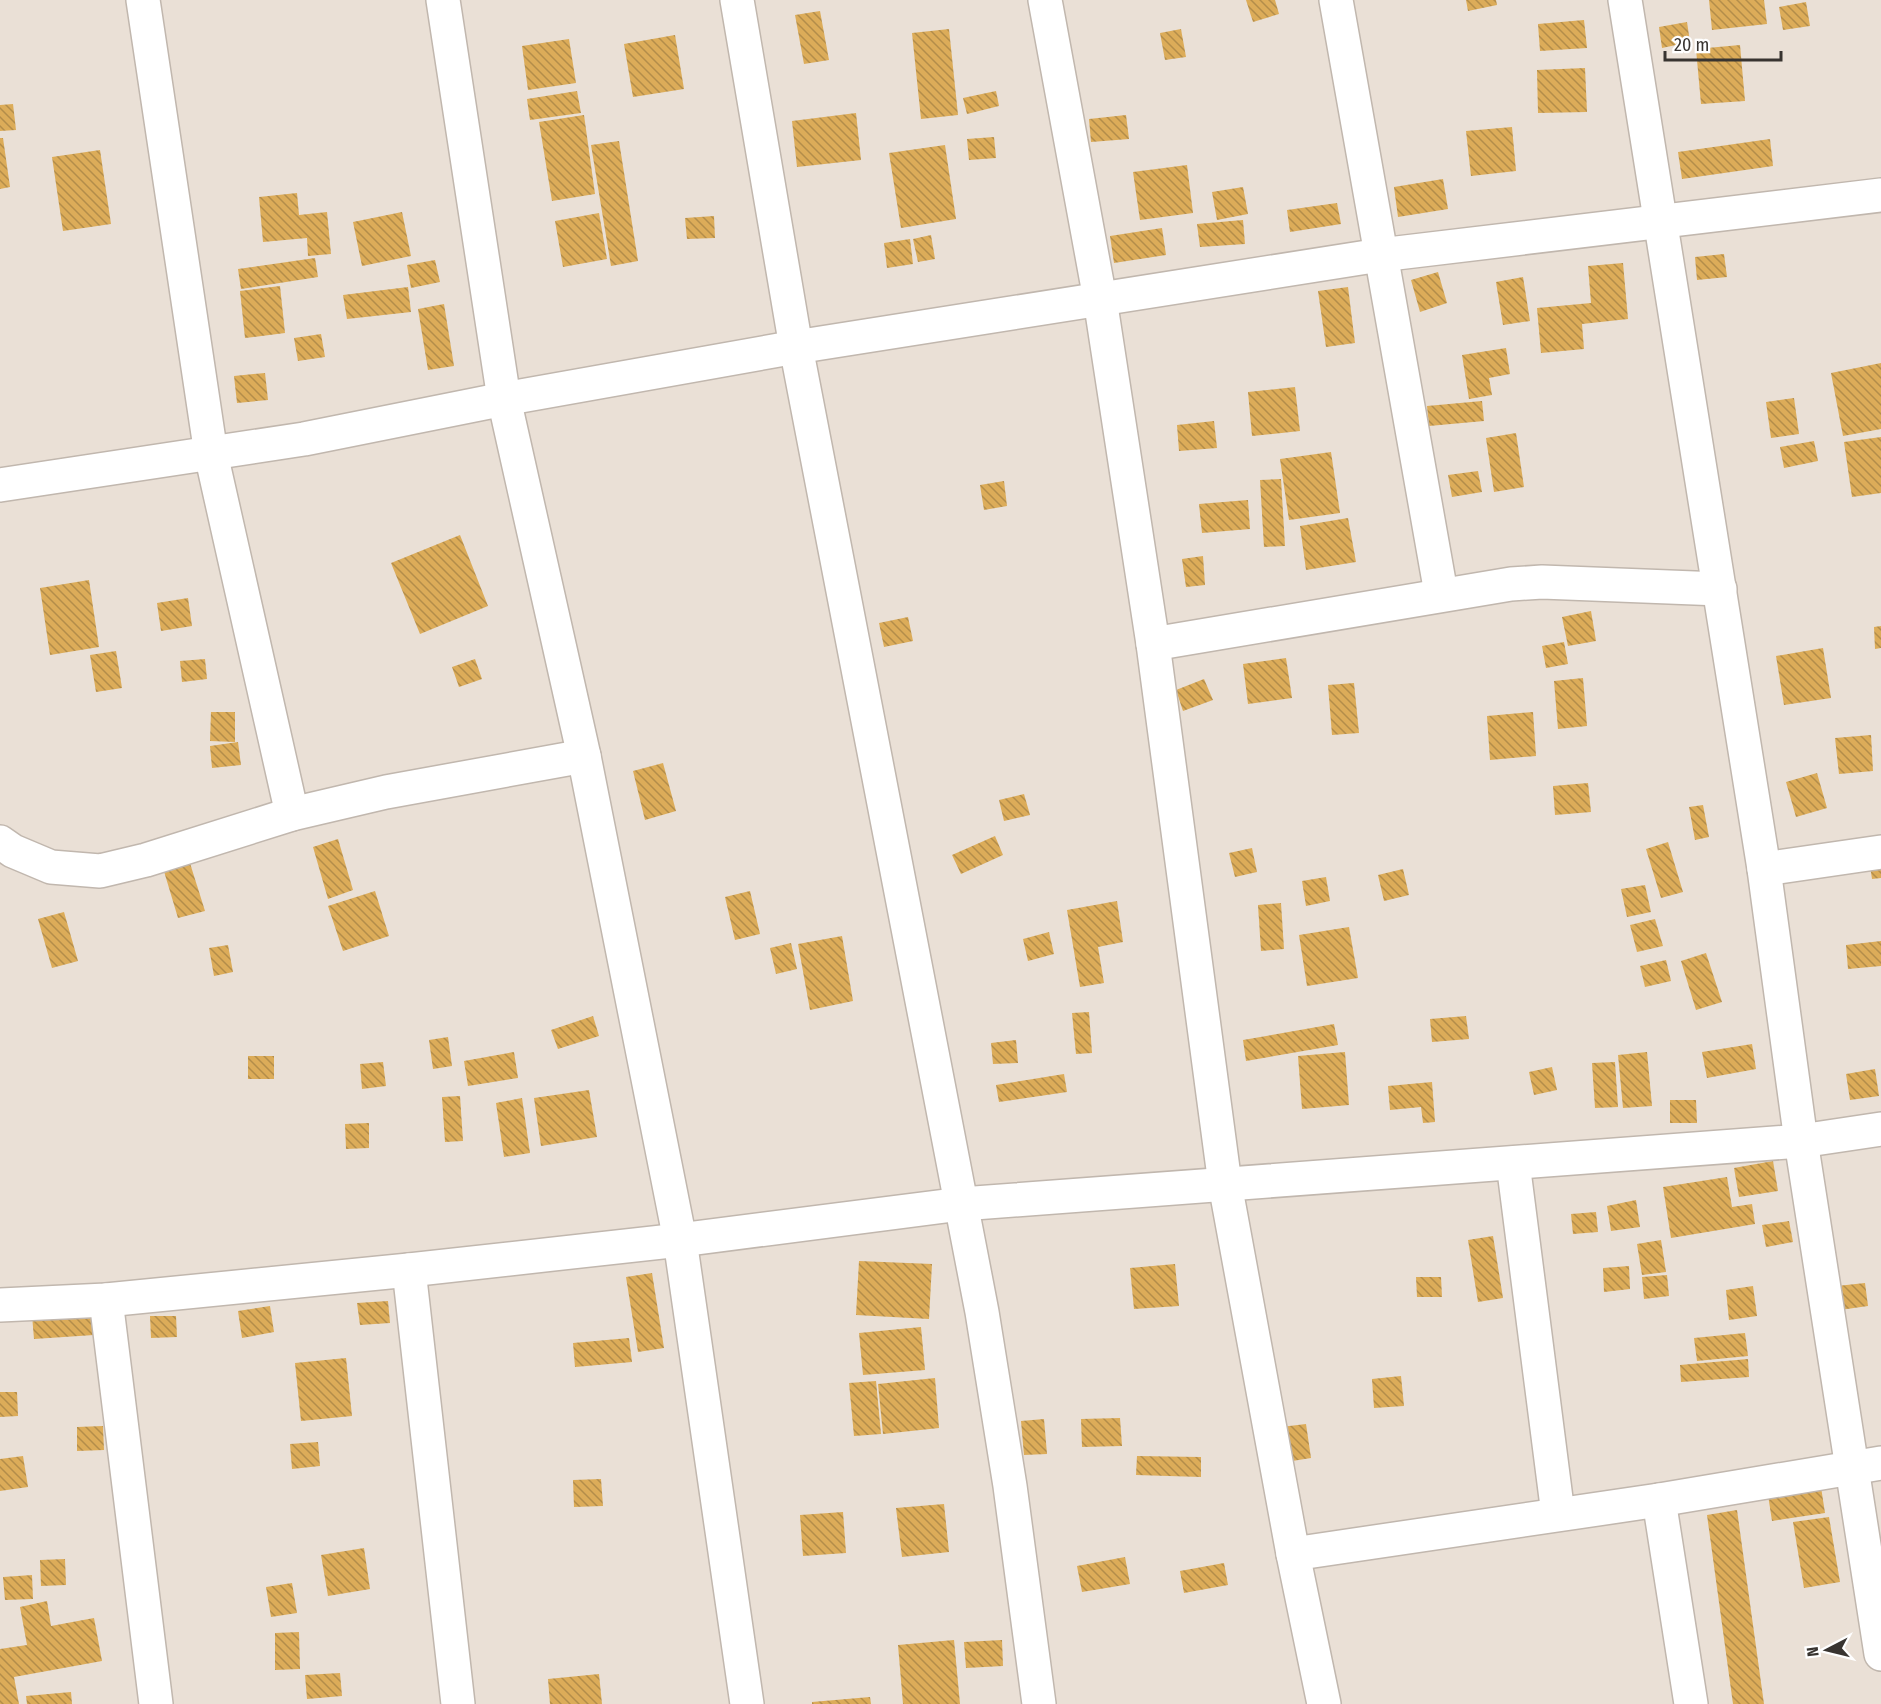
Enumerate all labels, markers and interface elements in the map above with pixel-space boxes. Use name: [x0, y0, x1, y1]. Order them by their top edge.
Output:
scale bar: [1665, 24, 1780, 62]
text: 20 m: [1674, 34, 1709, 56]
north arrow: [1797, 1620, 1857, 1680]
text: N: [1803, 1646, 1823, 1658]

